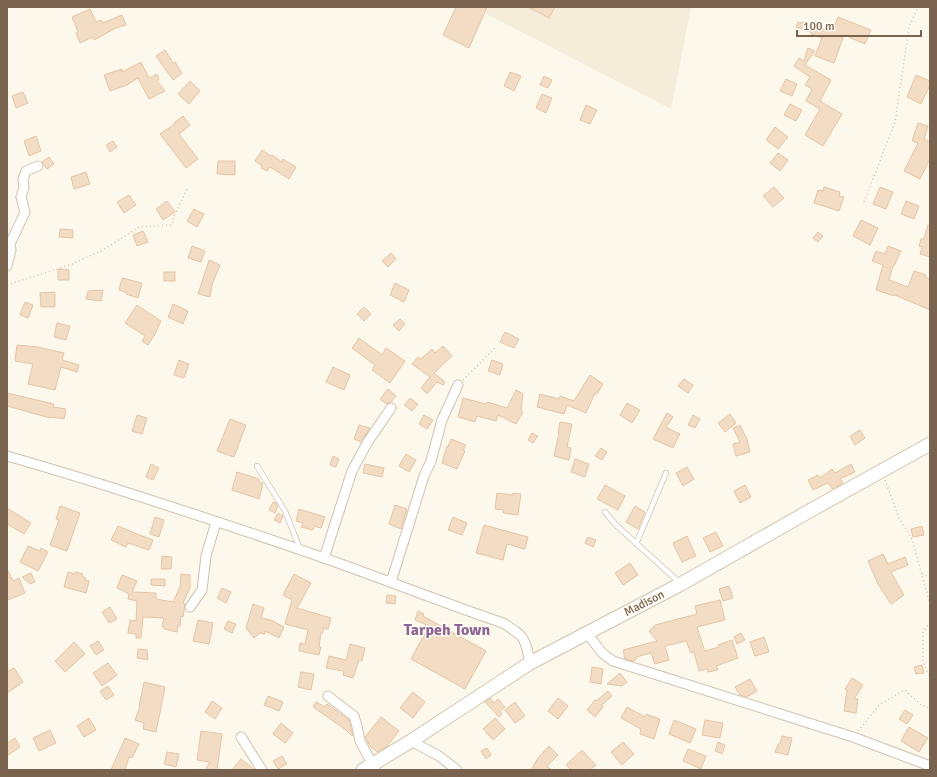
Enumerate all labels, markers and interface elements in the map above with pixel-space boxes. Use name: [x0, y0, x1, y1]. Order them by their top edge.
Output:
scale bar: [797, 12, 921, 38]
text: 100 m: [803, 19, 835, 34]
street label: Madison: [622, 587, 667, 620]
district label: Tarpeh Town: [404, 620, 490, 640]

